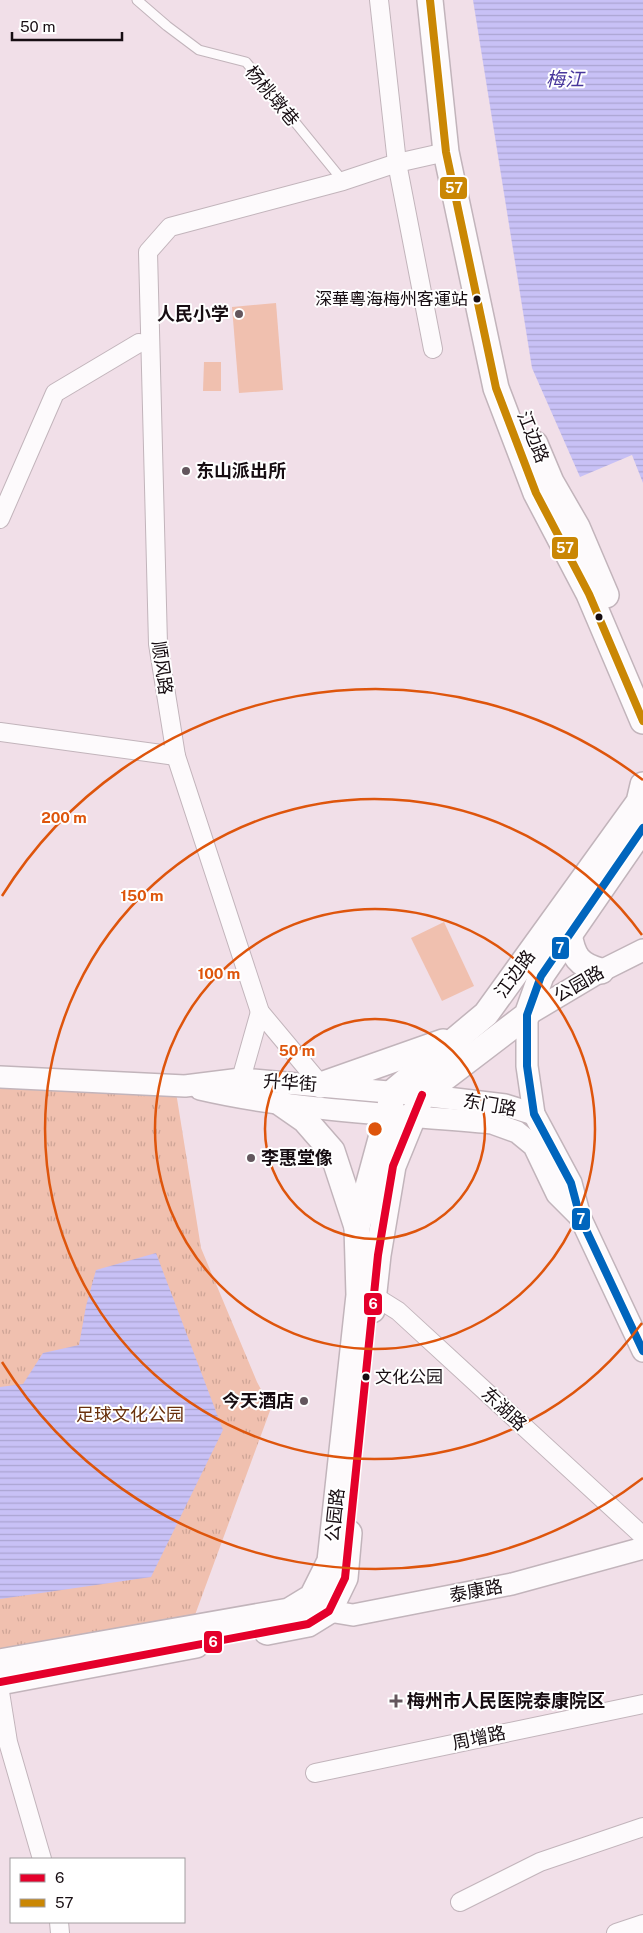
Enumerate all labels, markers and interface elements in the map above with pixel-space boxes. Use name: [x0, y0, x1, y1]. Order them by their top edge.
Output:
scale bar: [12, 10, 122, 42]
text: 50 m: [20, 18, 55, 35]
street label: 杨桃墩巷: [241, 61, 304, 130]
water label: 梅江: [546, 68, 586, 90]
line badge: 57: [439, 176, 468, 200]
text: 57: [445, 180, 463, 196]
place label: 深華粵海梅州客運站: [315, 289, 468, 309]
marker: 深華粵海梅州客運站: [472, 294, 482, 304]
place label: 人民小学: [157, 303, 229, 324]
marker: 人民小学: [233, 308, 245, 320]
street label: 江边路: [514, 408, 553, 466]
place label: 东山派出所: [196, 460, 286, 481]
marker: 东山派出所: [180, 465, 192, 477]
line badge: 57: [551, 536, 579, 560]
text: 57: [556, 540, 574, 556]
unlabelled marker: [594, 612, 604, 622]
street label: 顺风路: [148, 640, 177, 696]
text: 200 m: [41, 809, 87, 826]
text: 150 m: [120, 887, 164, 904]
line badge: 7: [551, 936, 570, 960]
text: 7: [556, 940, 565, 956]
street label: 江边路: [490, 946, 539, 1002]
street label: 公园路: [550, 961, 607, 1006]
text: 100 m: [198, 965, 240, 982]
text: 50 m: [279, 1042, 315, 1059]
street label: 升华街: [262, 1070, 318, 1095]
street label: 东门路: [462, 1089, 518, 1120]
centre of rings: [366, 1120, 384, 1138]
place label: 李惠堂像: [261, 1147, 333, 1168]
marker: 李惠堂像: [245, 1152, 257, 1164]
line badge: 7: [571, 1207, 591, 1231]
text: 7: [577, 1211, 586, 1227]
line badge: 6: [363, 1292, 383, 1316]
text: 6: [368, 1296, 378, 1312]
place label: 文化公园: [375, 1367, 443, 1387]
marker: 文化公园: [361, 1372, 371, 1382]
street label: 东湖路: [477, 1383, 531, 1435]
place label: 今天酒店: [222, 1390, 294, 1411]
marker: 今天酒店: [298, 1395, 310, 1407]
park label: 足球文化公园: [76, 1404, 184, 1425]
street label: 公园路: [321, 1487, 348, 1543]
street label: 泰康路: [447, 1575, 504, 1606]
line badge: 6: [203, 1630, 223, 1654]
text: 6: [208, 1634, 218, 1650]
place label: 梅州市人民医院泰康院区: [407, 1690, 605, 1711]
marker: 梅州市人民医院泰康院区: [389, 1694, 403, 1708]
street label: 周增路: [450, 1722, 507, 1753]
legend: [10, 1858, 185, 1923]
text: 6: [55, 1869, 64, 1886]
text: 57: [55, 1894, 74, 1911]

